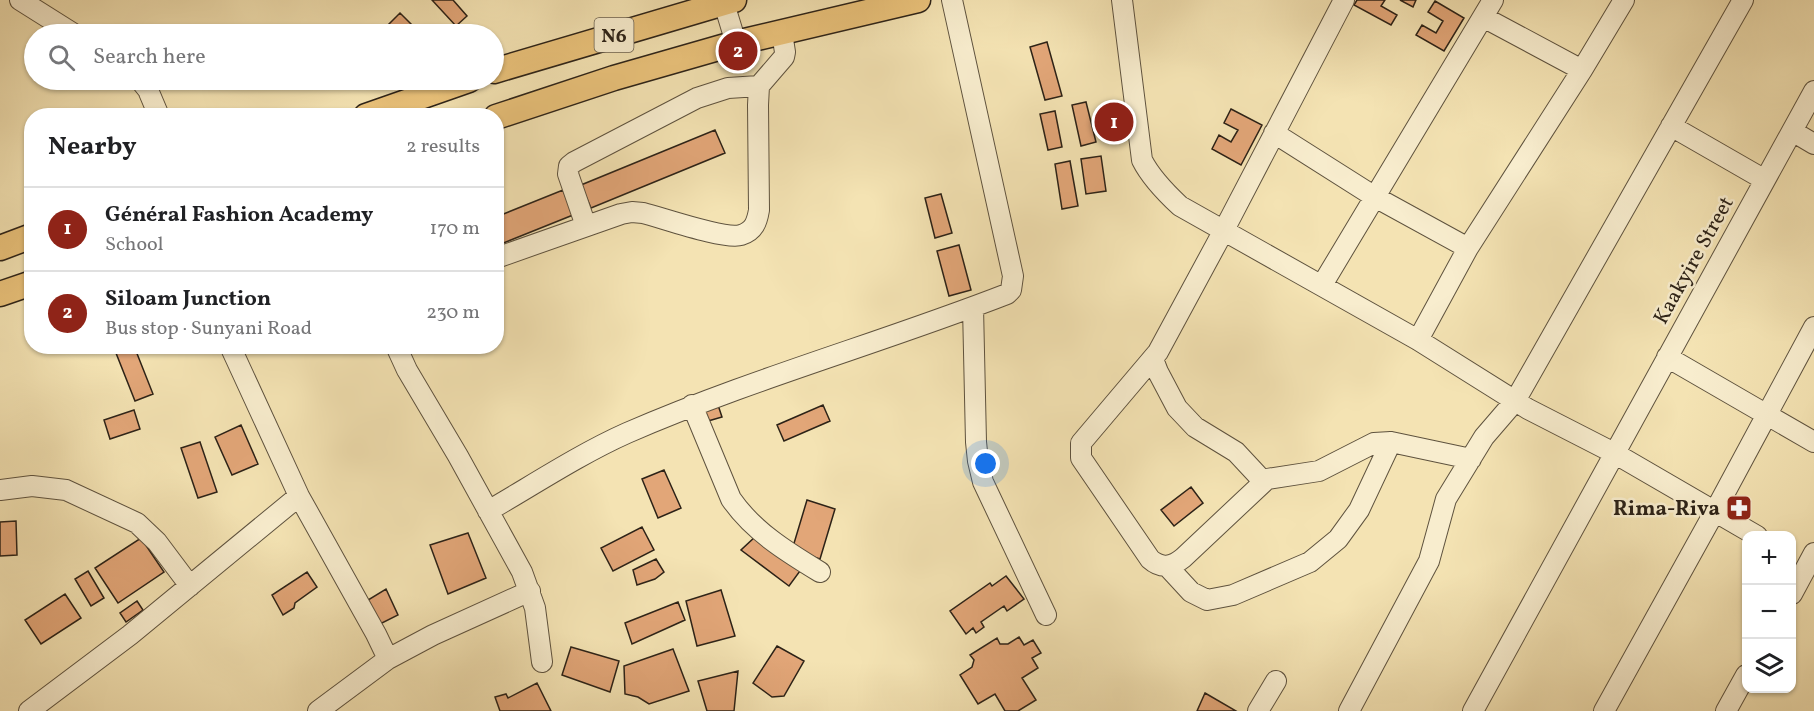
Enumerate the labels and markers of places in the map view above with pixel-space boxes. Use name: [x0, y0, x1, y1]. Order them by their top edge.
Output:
pin: 2: [718, 28, 758, 74]
pin: 1: [1094, 100, 1134, 144]
pharmacy icon: Rima-Riva: [1724, 493, 1754, 523]
place label: Rima-Riva: [1613, 495, 1720, 524]

